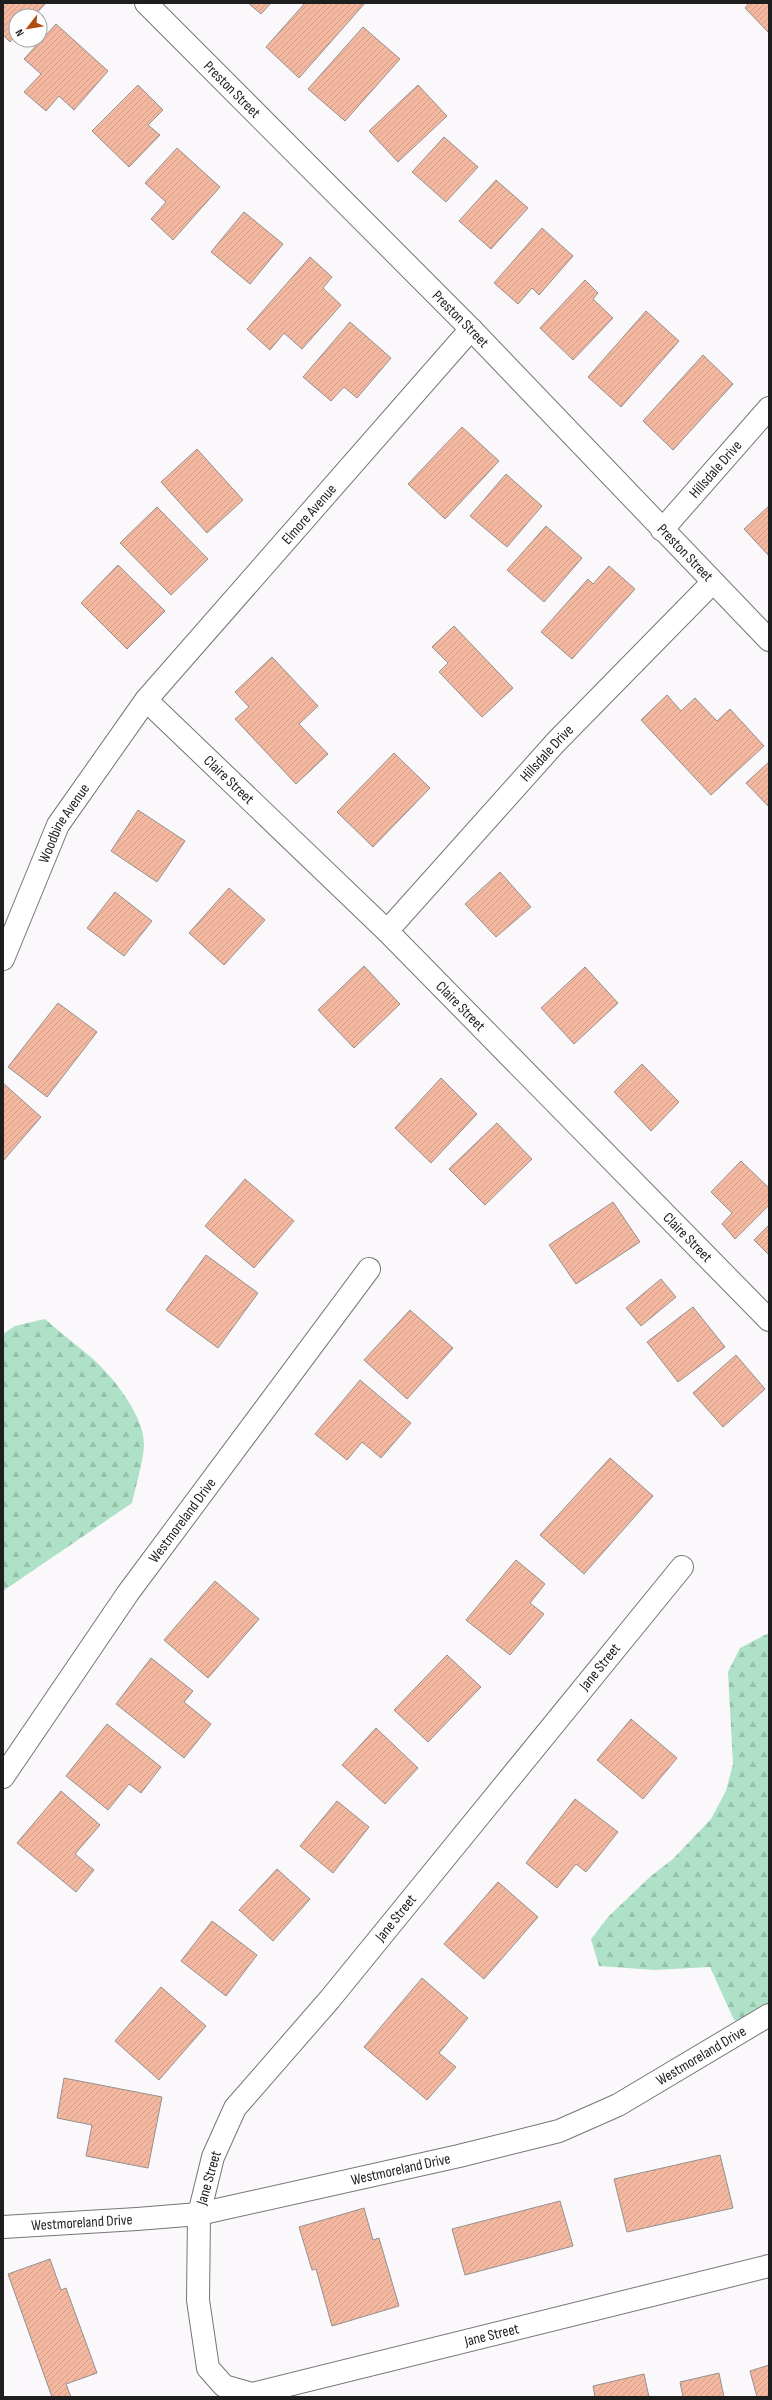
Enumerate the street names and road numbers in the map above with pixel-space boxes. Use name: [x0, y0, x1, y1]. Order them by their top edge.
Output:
street label: Preston Street: [200, 57, 265, 122]
street label: Preston Street: [428, 286, 494, 352]
street label: Hillsdale Drive: [685, 436, 746, 502]
street label: Elmore Avenue: [277, 480, 340, 548]
street label: Preston Street: [653, 520, 718, 586]
street label: Hillsdale Drive: [516, 720, 577, 786]
street label: Claire Street: [200, 751, 259, 808]
street label: Woodbine Avenue: [34, 780, 94, 866]
street label: Claire Street: [432, 977, 490, 1035]
street label: Claire Street: [659, 1208, 717, 1267]
street label: Westmoreland Drive: [144, 1474, 220, 1567]
street label: Jane Street: [575, 1639, 625, 1695]
street label: Jane Street: [371, 1890, 421, 1946]
street label: Westmoreland Drive: [653, 2021, 749, 2090]
street label: Jane Street: [192, 2148, 226, 2208]
street label: Westmoreland Drive: [349, 2149, 452, 2189]
street label: Westmoreland Drive: [31, 2210, 133, 2235]
street label: Jane Street: [461, 2319, 521, 2351]

